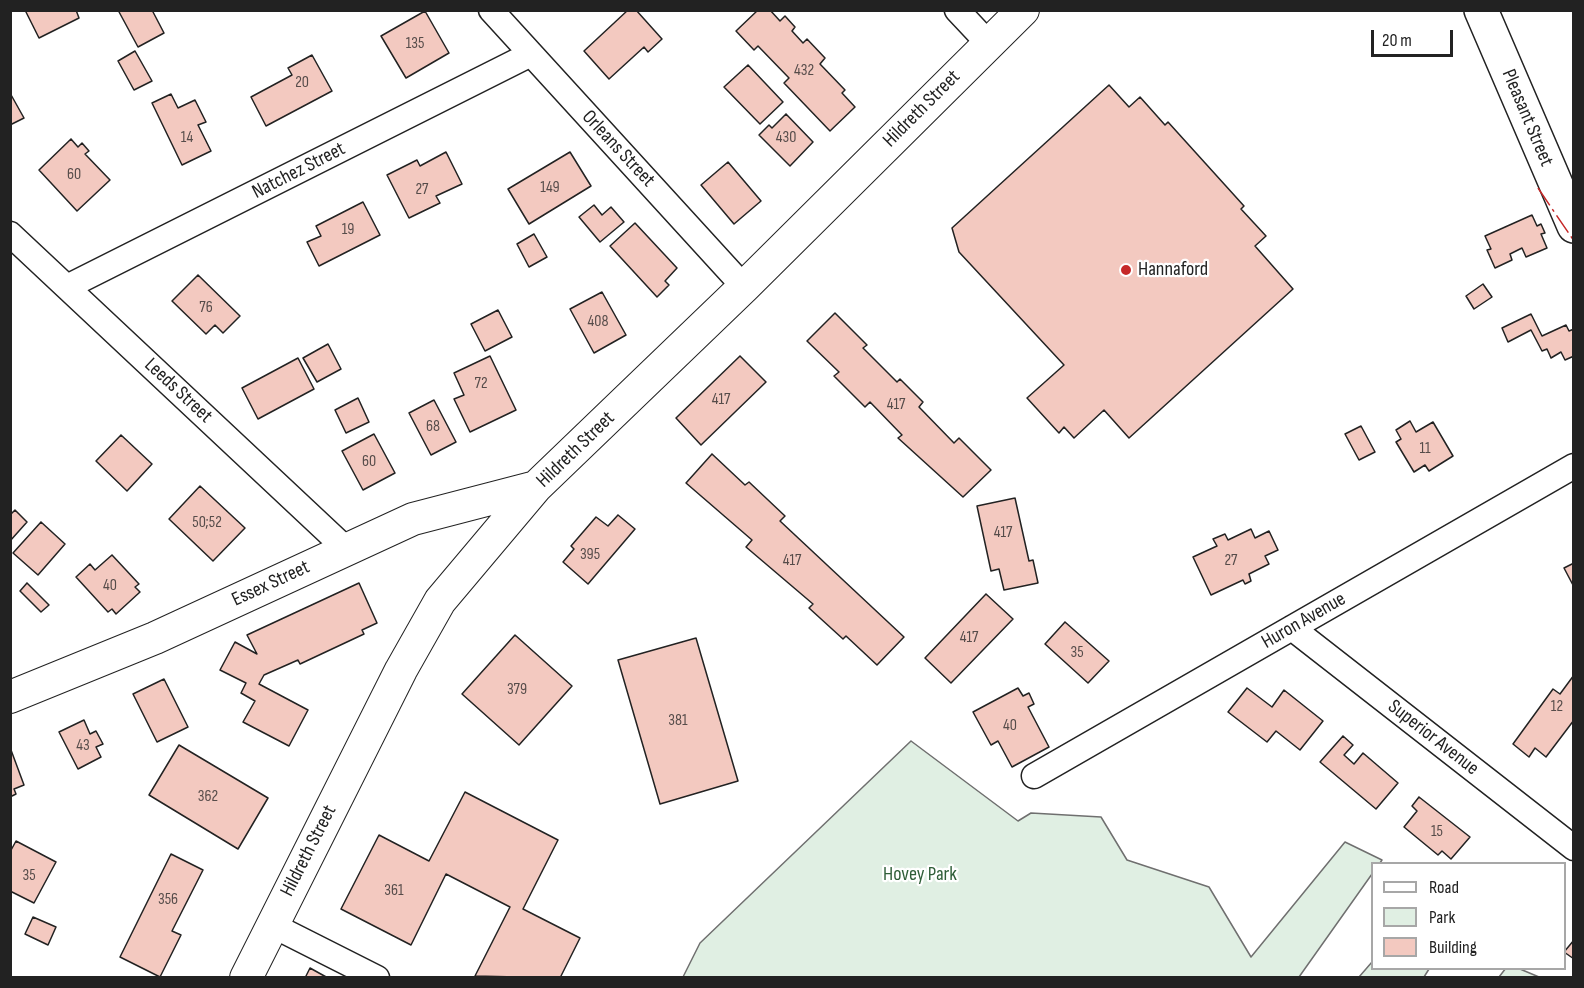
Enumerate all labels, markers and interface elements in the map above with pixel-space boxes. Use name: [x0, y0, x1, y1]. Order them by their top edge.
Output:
scale bar: [1374, 18, 1456, 56]
text: 20 m: [1382, 30, 1412, 51]
house number: 135: [406, 34, 424, 54]
house number: 432: [794, 61, 814, 81]
street label: Hildreth Street: [878, 65, 966, 153]
street label: Pleasant Street: [1496, 66, 1558, 170]
house number: 20: [295, 73, 309, 93]
street label: Orleans Street: [576, 106, 660, 192]
house number: 14: [181, 128, 193, 148]
house number: 430: [776, 128, 796, 148]
street label: Natchez Street: [249, 137, 349, 205]
house number: 60: [67, 165, 81, 185]
house number: 149: [540, 178, 560, 198]
house number: 27: [415, 180, 429, 200]
house number: 19: [342, 220, 354, 240]
place label: Hannaford: [1138, 258, 1208, 282]
marker: Hannaford: [1119, 263, 1133, 277]
house number: 76: [199, 298, 213, 318]
house number: 408: [588, 312, 608, 332]
street label: Leeds Street: [139, 354, 217, 428]
house number: 72: [475, 374, 487, 394]
house number: 417: [712, 390, 730, 410]
house number: 417: [887, 395, 905, 415]
street label: Hildreth Street: [532, 407, 620, 493]
house number: 68: [426, 417, 440, 437]
house number: 11: [1419, 439, 1431, 459]
house number: 60: [362, 452, 376, 472]
house number: 50;52: [192, 513, 222, 533]
house number: 417: [994, 523, 1012, 543]
house number: 395: [580, 545, 600, 565]
house number: 417: [783, 551, 801, 571]
house number: 27: [1224, 551, 1238, 571]
street label: Essex Street: [228, 556, 314, 612]
house number: 40: [103, 576, 117, 596]
street label: Huron Avenue: [1258, 587, 1350, 655]
house number: 417: [960, 628, 978, 648]
house number: 35: [1070, 643, 1084, 663]
house number: 379: [507, 680, 527, 700]
street label: Superior Avenue: [1383, 695, 1483, 781]
house number: 12: [1551, 697, 1563, 717]
house number: 381: [668, 711, 688, 731]
house number: 40: [1003, 716, 1017, 736]
house number: 43: [76, 736, 90, 756]
house number: 362: [198, 787, 218, 807]
street label: Hildreth Street: [276, 801, 342, 901]
house number: 15: [1431, 822, 1443, 842]
legend: [1371, 862, 1566, 970]
park label: Hovey Park: [883, 863, 957, 887]
house number: 35: [22, 866, 36, 886]
text: Road: [1429, 877, 1459, 898]
house number: 361: [384, 881, 404, 901]
house number: 356: [158, 890, 178, 910]
text: Park: [1429, 907, 1455, 928]
text: Building: [1429, 937, 1477, 958]

